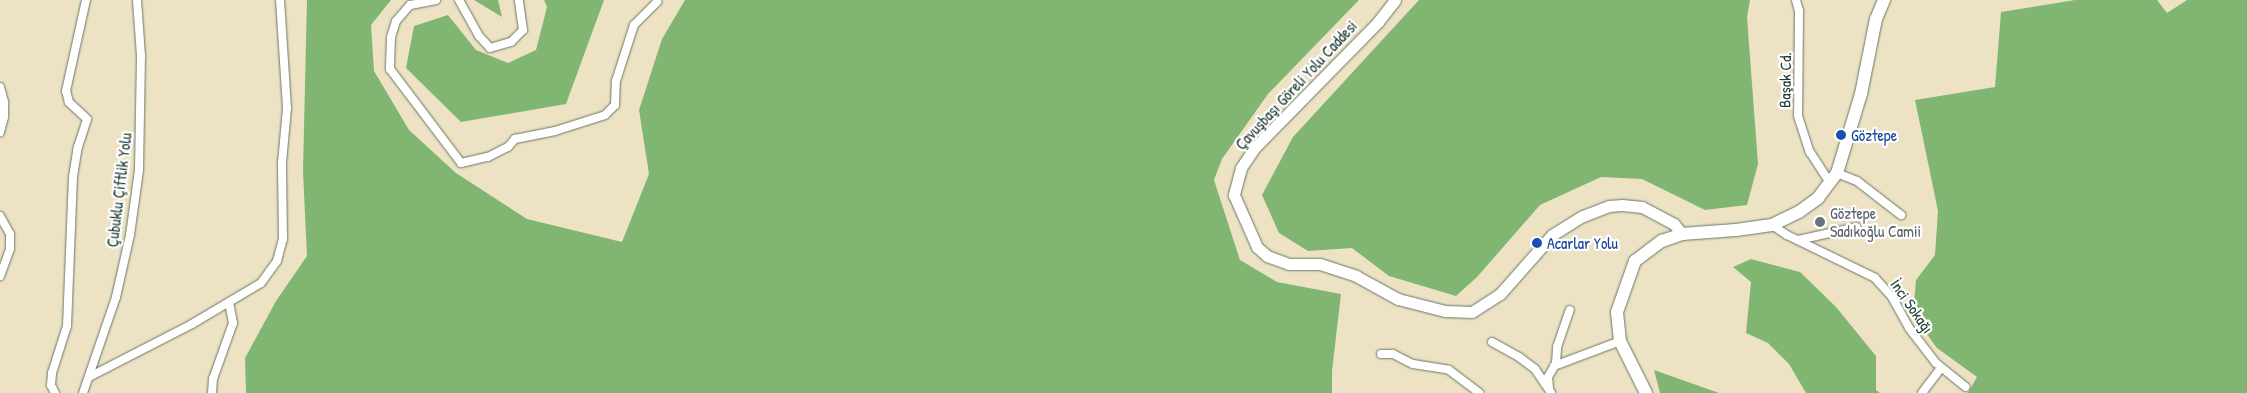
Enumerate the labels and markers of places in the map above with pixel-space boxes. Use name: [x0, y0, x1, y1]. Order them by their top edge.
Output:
place label: Göztepe: [1851, 125, 1897, 145]
marker: Göztepe: [1835, 129, 1847, 141]
place label: Göztepe Sadıkoğlu Camii: [1830, 203, 1921, 241]
marker: Göztepe Sadıkoğlu Camii: [1814, 216, 1826, 228]
place label: Acarlar Yolu: [1547, 233, 1618, 253]
marker: Acarlar Yolu: [1531, 237, 1543, 249]

